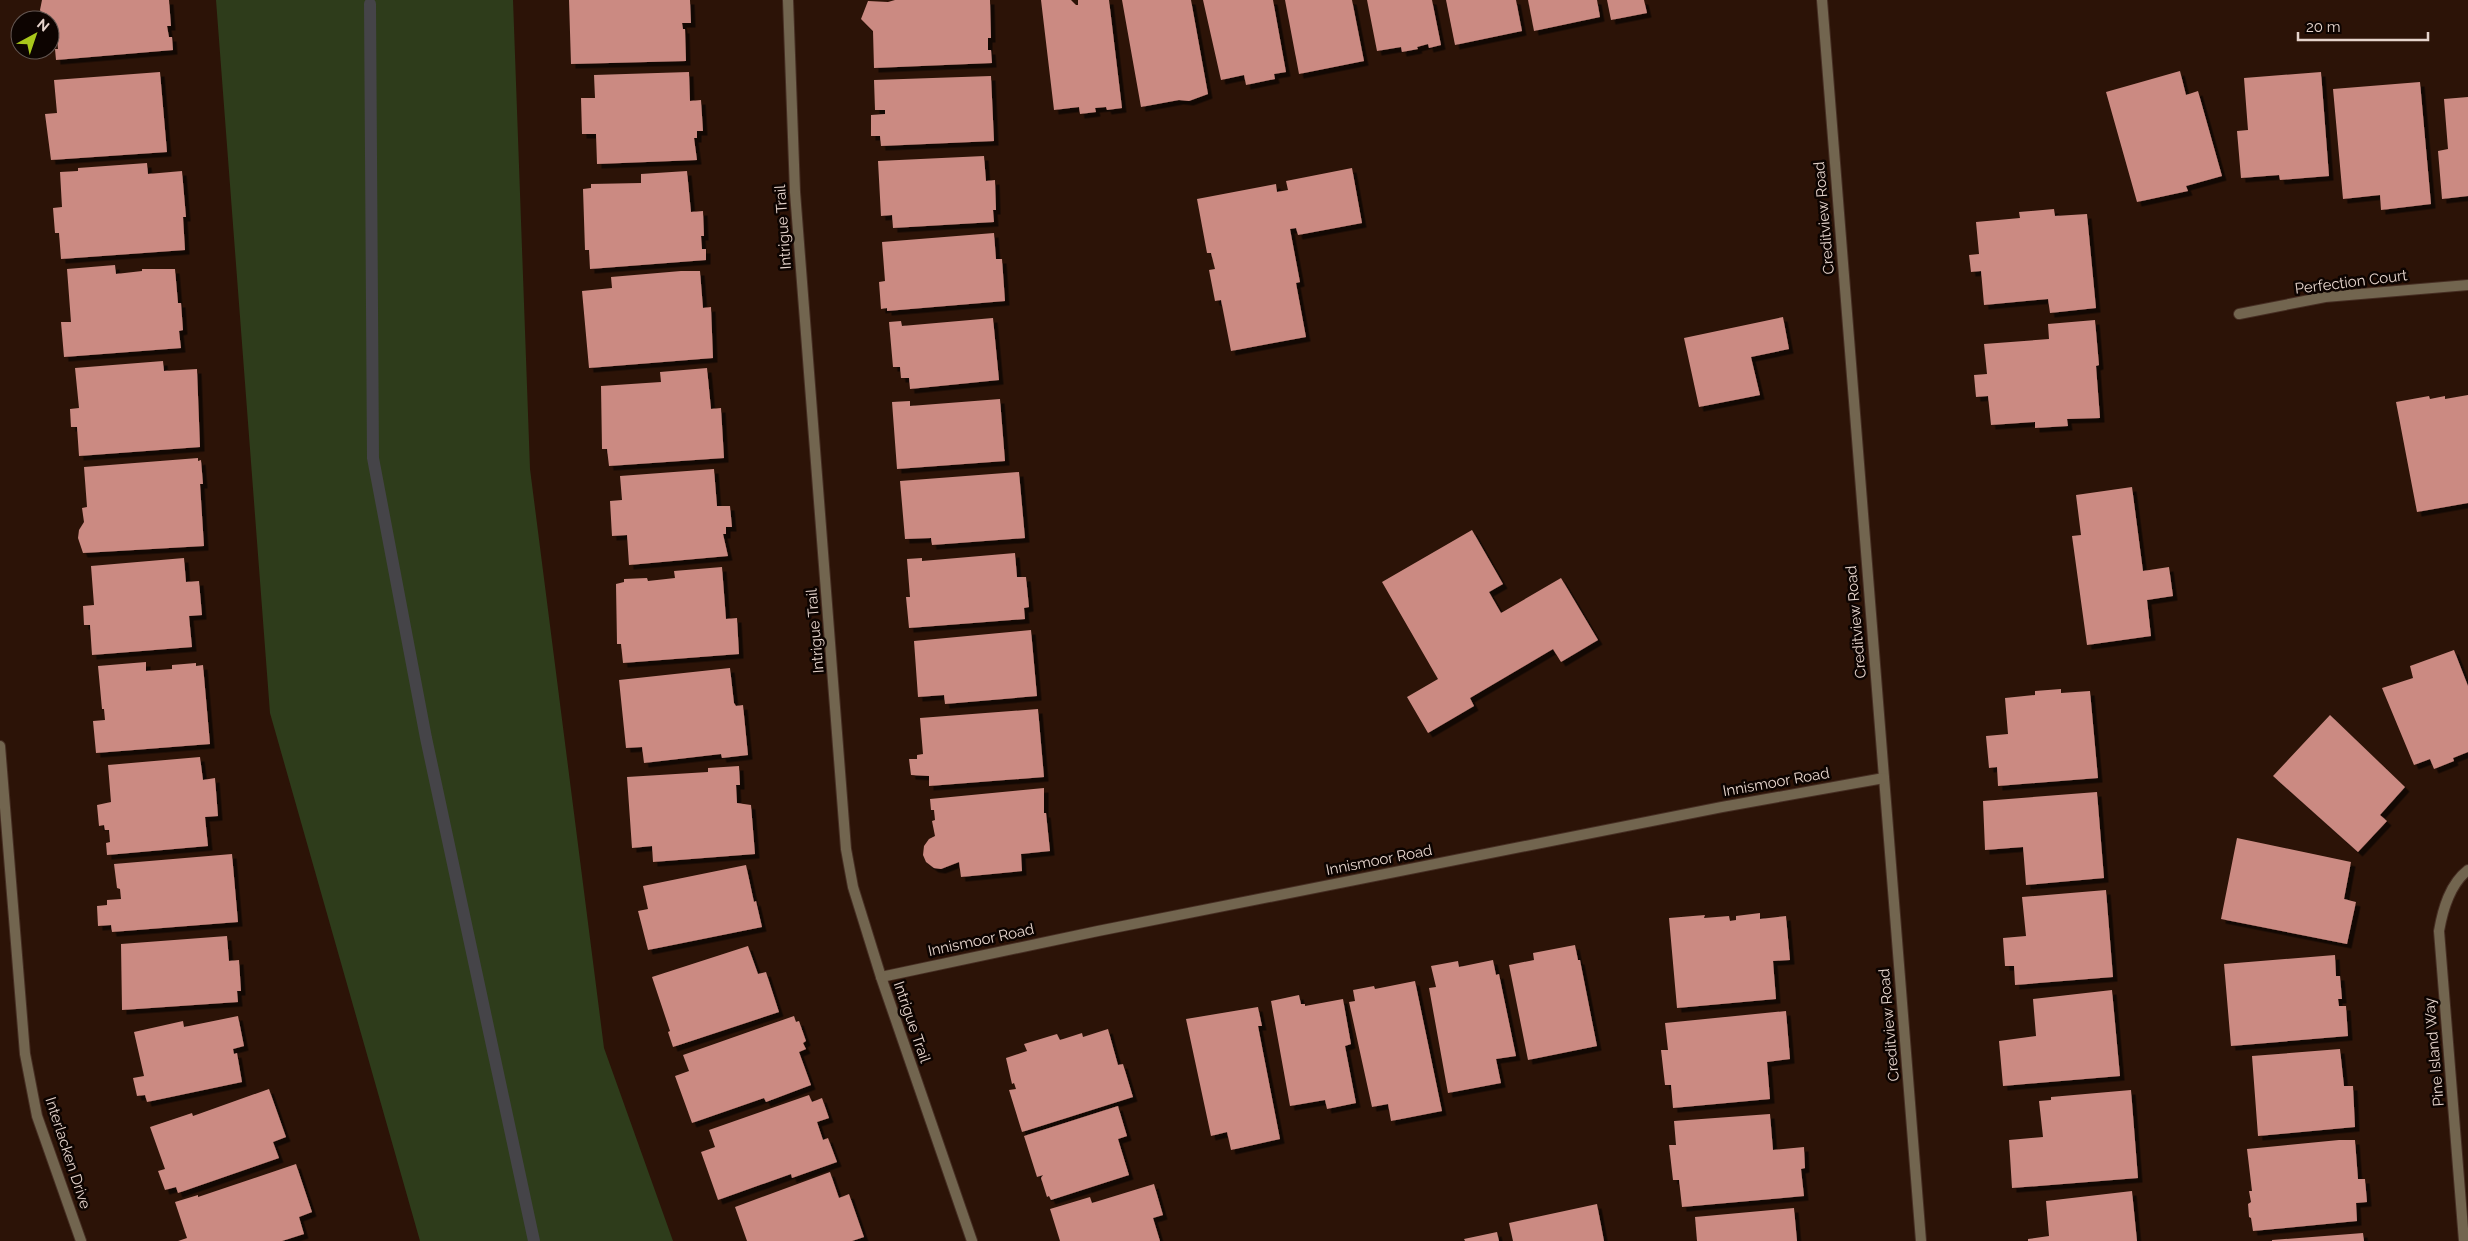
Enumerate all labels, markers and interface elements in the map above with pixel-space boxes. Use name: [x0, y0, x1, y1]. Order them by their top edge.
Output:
north arrow: [10, 10, 60, 60]
scale bar: [2298, 10, 2428, 42]
text: N: [34, 15, 53, 35]
text: 20 m: [2306, 18, 2341, 36]
street label: Creditview Road: [1810, 161, 1838, 275]
street label: Intrigue Trail: [771, 183, 795, 270]
street label: Perfection Court: [2294, 266, 2408, 298]
street label: Creditview Road: [1842, 565, 1870, 679]
street label: Intrigue Trail: [802, 587, 828, 674]
street label: Innismoor Road: [1721, 764, 1831, 800]
street label: Innismoor Road: [1324, 841, 1434, 879]
street label: Innismoor Road: [926, 920, 1036, 960]
street label: Creditview Road: [1875, 968, 1903, 1082]
street label: Intrigue Trail: [890, 979, 935, 1066]
street label: Pine Island Way: [2420, 997, 2448, 1107]
street label: Interlacken Drive: [41, 1095, 95, 1211]

